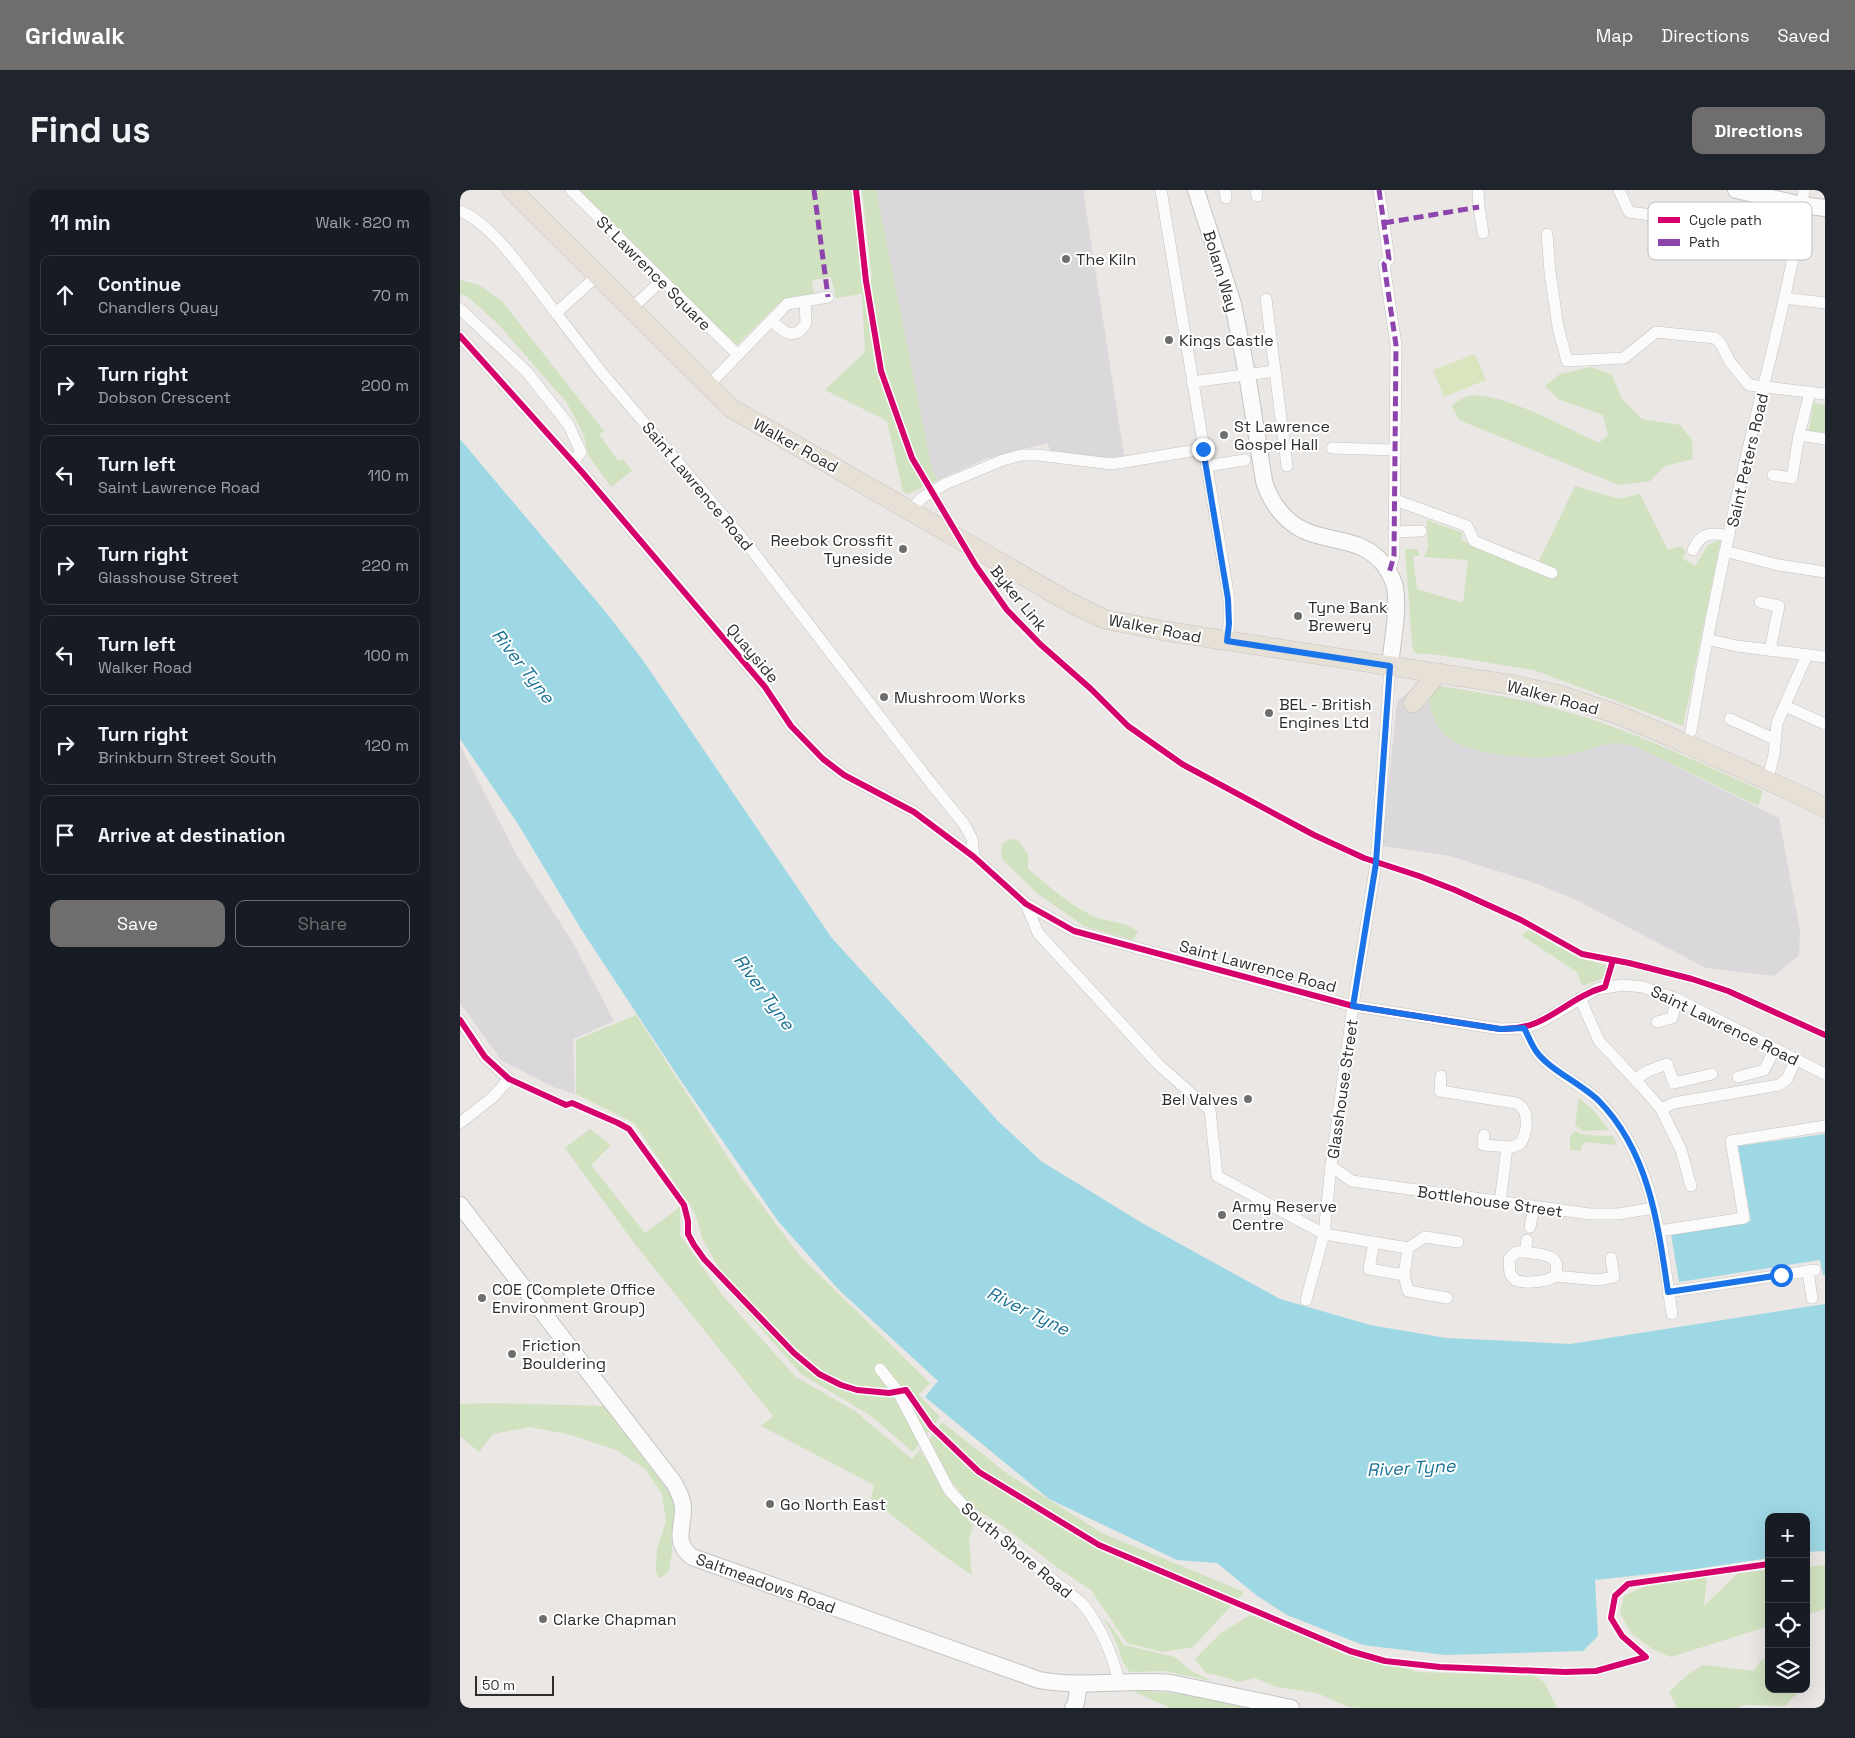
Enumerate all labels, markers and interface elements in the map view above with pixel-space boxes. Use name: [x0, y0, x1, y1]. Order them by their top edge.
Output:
text: Gridwalk: [25, 20, 125, 51]
text: Map: [1596, 24, 1633, 47]
text: Directions: [1661, 24, 1750, 47]
text: Saved: [1778, 24, 1830, 47]
button: Directions: [1692, 107, 1825, 154]
text: Find us: [30, 108, 151, 152]
legend: [1648, 202, 1812, 260]
text: 11 min: [50, 209, 111, 236]
street label: St Lawrence Square: [592, 211, 716, 335]
text: Cycle path: [1689, 211, 1762, 229]
text: Walk · 820 m: [315, 212, 410, 233]
street label: Bolam Way: [1198, 228, 1243, 314]
text: Path: [1689, 233, 1720, 251]
place label: The Kiln: [1076, 249, 1136, 270]
marker: The Kiln: [1060, 253, 1072, 265]
text: Continue: [98, 272, 181, 297]
icon: ahead: [51, 281, 79, 309]
text: 70 m: [372, 285, 409, 306]
text: Chandlers Quay: [98, 297, 219, 318]
place label: Kings Castle: [1179, 330, 1274, 351]
marker: Kings Castle: [1163, 334, 1175, 346]
text: Turn right: [98, 362, 188, 387]
icon: right: [51, 371, 79, 399]
text: 200 m: [361, 375, 409, 396]
text: Dobson Crescent: [98, 387, 231, 408]
street label: Saint Peters Road: [1722, 391, 1773, 529]
street label: Walker Road: [750, 413, 842, 477]
place label: St Lawrence Gospel Hall: [1234, 416, 1330, 455]
street label: Saint Lawrence Road: [637, 418, 758, 555]
marker: St Lawrence Gospel Hall: [1218, 429, 1230, 441]
route end: [1192, 438, 1215, 461]
text: Turn left: [98, 452, 176, 477]
icon: left: [51, 461, 79, 489]
text: 110 m: [367, 465, 409, 486]
text: Saint Lawrence Road: [98, 477, 260, 498]
place label: Reebok Crossfit Tyneside: [770, 530, 893, 569]
text: Turn right: [98, 542, 188, 567]
marker: Reebok Crossfit Tyneside: [897, 543, 909, 555]
icon: right: [51, 551, 79, 579]
text: 220 m: [362, 555, 409, 576]
street label: Byker Link: [986, 561, 1052, 636]
text: Glasshouse Street: [98, 567, 239, 588]
place label: Tyne Bank Brewery: [1308, 597, 1388, 636]
street label: Walker Road: [1107, 609, 1203, 648]
marker: Tyne Bank Brewery: [1292, 610, 1304, 622]
street label: Quayside: [722, 619, 784, 687]
water label: River Tyne: [487, 624, 561, 709]
text: Turn left: [98, 632, 176, 657]
icon: left: [51, 641, 79, 669]
text: 100 m: [364, 645, 409, 666]
text: Walker Road: [98, 657, 192, 678]
street label: Walker Road: [1505, 675, 1601, 720]
place label: Mushroom Works: [894, 687, 1026, 708]
marker: Mushroom Works: [878, 691, 890, 703]
place label: BEL - British Engines Ltd: [1279, 694, 1372, 733]
marker: BEL - British Engines Ltd: [1263, 707, 1275, 719]
text: Turn right: [98, 722, 188, 747]
icon: right: [51, 731, 79, 759]
text: 120 m: [365, 735, 409, 756]
text: Brinkburn Street South: [98, 747, 277, 768]
icon: arrive: [51, 821, 79, 849]
text: Arrive at destination: [98, 823, 286, 848]
button: Save: [50, 900, 225, 947]
button: Share: [235, 900, 410, 947]
street label: Saint Lawrence Road: [1177, 935, 1339, 998]
water label: River Tyne: [729, 949, 801, 1035]
street label: Saint Lawrence Road: [1647, 980, 1802, 1070]
street label: Glasshouse Street: [1322, 1018, 1363, 1160]
place label: Bel Valves: [1161, 1089, 1238, 1110]
marker: Bel Valves: [1242, 1093, 1254, 1105]
street label: Bottlehouse Street: [1416, 1181, 1564, 1222]
place label: Army Reserve Centre: [1232, 1196, 1337, 1235]
marker: Army Reserve Centre: [1216, 1209, 1228, 1221]
route start: [1770, 1264, 1793, 1287]
place label: COE (Complete Office Environment Group): [492, 1279, 655, 1318]
water label: River Tyne: [983, 1281, 1074, 1341]
marker: COE (Complete Office Environment Group): [476, 1292, 488, 1304]
place label: Friction Bouldering: [522, 1335, 606, 1374]
marker: Friction Bouldering: [506, 1348, 518, 1360]
water label: River Tyne: [1366, 1454, 1457, 1481]
place label: Go North East: [780, 1494, 886, 1515]
marker: Go North East: [764, 1498, 776, 1510]
street label: South Shore Road: [957, 1498, 1077, 1603]
map controls: [1765, 1513, 1810, 1693]
button: +: [1765, 1513, 1810, 1558]
street label: Saltmeadows Road: [693, 1548, 839, 1618]
button: −: [1765, 1558, 1810, 1603]
button: locate: [1765, 1603, 1810, 1648]
place label: Clarke Chapman: [553, 1609, 677, 1630]
marker: Clarke Chapman: [537, 1613, 549, 1625]
button: layers: [1765, 1648, 1810, 1693]
scale bar: [475, 1673, 554, 1696]
text: 50 m: [482, 1676, 515, 1694]

